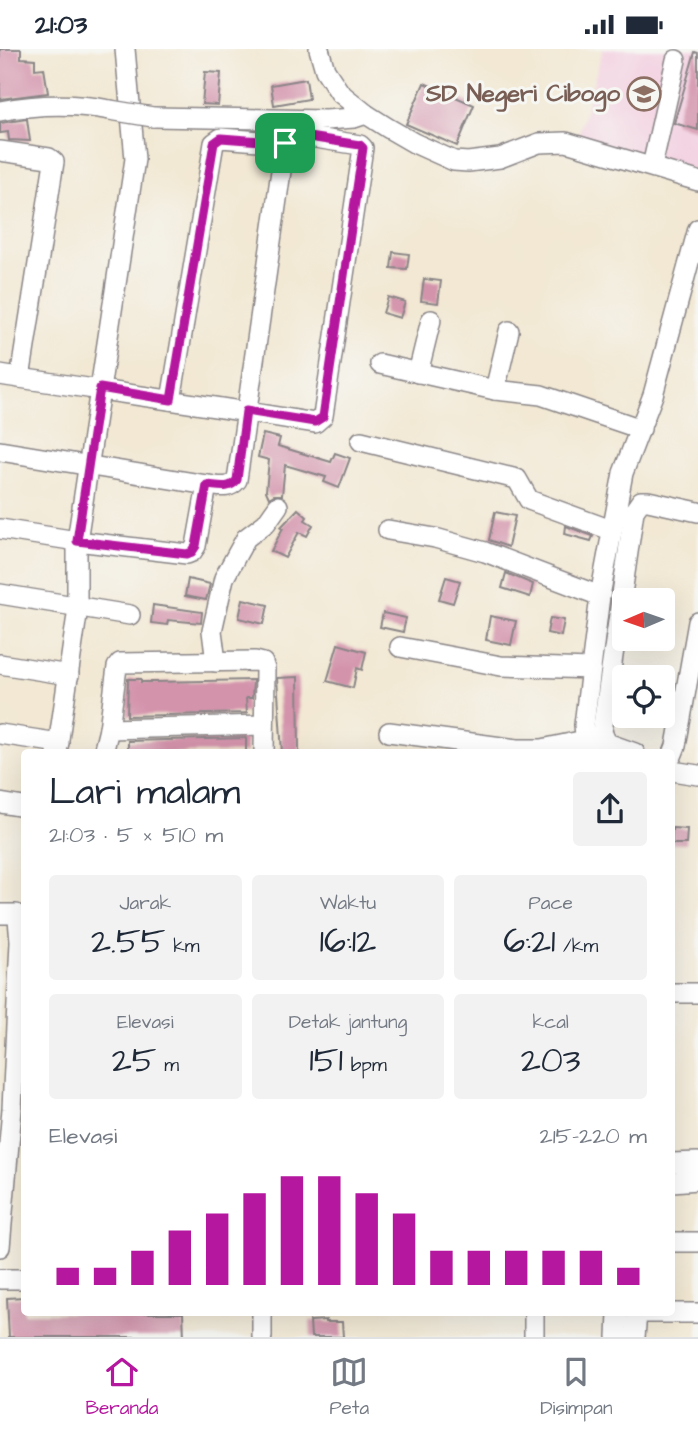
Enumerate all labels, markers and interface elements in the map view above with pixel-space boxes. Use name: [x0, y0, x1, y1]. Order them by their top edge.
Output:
text: 21:03: [35, 7, 87, 43]
school or university icon: SD Negeri Cibogo: [625, 75, 663, 113]
place label: SD Negeri Cibogo: [425, 77, 620, 112]
pin: [255, 113, 315, 173]
icon: arrive: [266, 124, 304, 162]
north arrow: [612, 588, 676, 651]
map controls: [612, 588, 675, 728]
button: locate: [612, 665, 675, 728]
text: Lari malam: [49, 767, 240, 819]
button: share: [573, 772, 647, 846]
text: 21:03 · 5 × 510 m: [49, 819, 223, 851]
text: Jarak: [120, 890, 171, 917]
text: Waktu: [320, 890, 376, 917]
text: Pace: [529, 890, 573, 917]
text: 2.55: [91, 917, 166, 966]
text: 16:12: [320, 917, 376, 966]
text: 6:21: [503, 917, 555, 966]
text: km: [166, 933, 200, 960]
text: /km: [555, 933, 598, 960]
text: Elevasi: [117, 1009, 174, 1036]
text: Detak jantung: [289, 1009, 407, 1036]
text: kcal: [532, 1009, 569, 1036]
text: 25: [112, 1036, 157, 1085]
text: 151: [309, 1036, 343, 1085]
text: 203: [521, 1036, 581, 1085]
text: m: [157, 1052, 179, 1079]
text: bpm: [343, 1052, 387, 1079]
text: Elevasi: [49, 1120, 117, 1152]
text: 215–220 m: [540, 1120, 647, 1152]
tab: Beranda: [86, 1353, 158, 1422]
tab: Peta: [329, 1353, 369, 1422]
tab: Disimpan: [540, 1353, 612, 1422]

